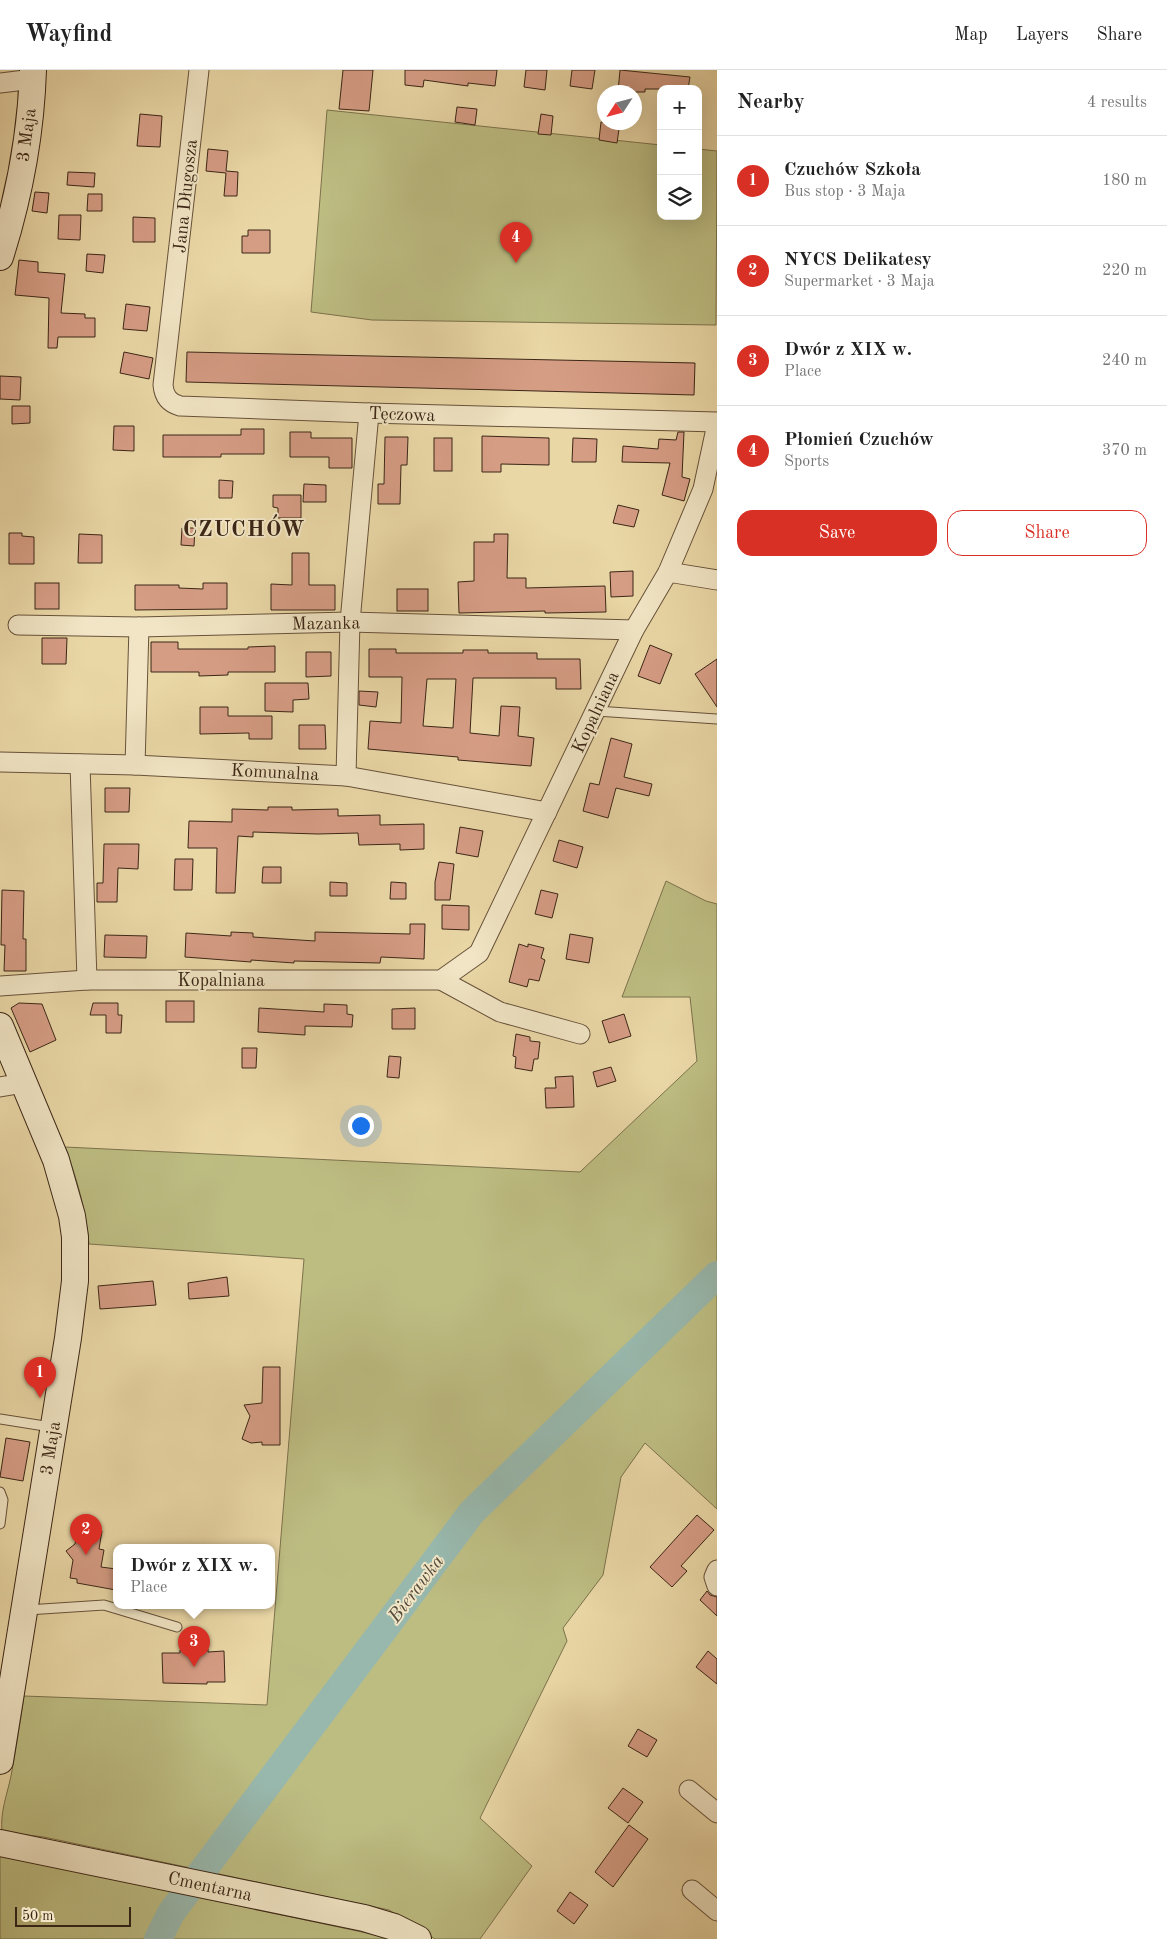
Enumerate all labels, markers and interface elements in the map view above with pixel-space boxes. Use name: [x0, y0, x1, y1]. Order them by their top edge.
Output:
text: Wayfind: [25, 23, 112, 47]
text: Map: [954, 26, 988, 44]
text: Layers: [1016, 26, 1068, 44]
text: Share: [1096, 26, 1142, 44]
north arrow: [597, 85, 642, 130]
map controls: [657, 85, 702, 220]
button: +: [657, 85, 702, 130]
text: Nearby: [737, 92, 805, 113]
text: 4 results: [1087, 95, 1147, 111]
street label: 3 Maja: [14, 107, 40, 163]
button: −: [657, 130, 702, 175]
street label: Jana Długosza: [171, 138, 201, 254]
text: Czuchów Szkoła: [784, 161, 921, 180]
text: 1: [748, 173, 758, 189]
text: 180 m: [1102, 173, 1147, 189]
button: layers: [657, 175, 702, 220]
text: Bus stop · 3 Maja: [784, 184, 905, 200]
pin: 4: [500, 222, 532, 263]
text: NYCS Delikatesy: [784, 251, 932, 270]
text: 2: [748, 263, 758, 279]
text: 220 m: [1102, 263, 1147, 279]
text: Supermarket · 3 Maja: [784, 274, 935, 290]
text: Dwór z XIX w.: [784, 341, 912, 360]
text: 3: [748, 353, 758, 369]
text: 240 m: [1102, 353, 1147, 369]
text: Place: [784, 364, 821, 380]
street label: Tęczowa: [368, 405, 436, 425]
text: Płomień Czuchów: [784, 431, 934, 450]
text: 4: [748, 443, 758, 459]
text: 370 m: [1102, 443, 1147, 459]
text: Sports: [784, 454, 829, 470]
button: Save: [737, 510, 937, 556]
button: Share: [947, 510, 1147, 556]
district label: CZUCHÓW: [183, 514, 305, 541]
street label: Mazanka: [291, 614, 361, 634]
street label: Kopalniana: [569, 669, 623, 756]
street label: Komunalna: [230, 762, 320, 784]
street label: Kopalniana: [177, 972, 265, 990]
your location: [348, 1113, 374, 1139]
pin: 1: [24, 1357, 56, 1398]
street label: 3 Maja: [38, 1420, 64, 1476]
pin: 2: [70, 1514, 102, 1555]
popup: [113, 1544, 275, 1609]
water label: Bierawka: [385, 1552, 448, 1627]
text: Dwór z XIX w.: [130, 1557, 258, 1576]
text: Place: [130, 1580, 167, 1596]
pin: 3: [178, 1626, 210, 1667]
street label: Cmentarna: [166, 1869, 254, 1905]
scale bar: [15, 1904, 131, 1927]
text: 50 m: [22, 1909, 53, 1923]

